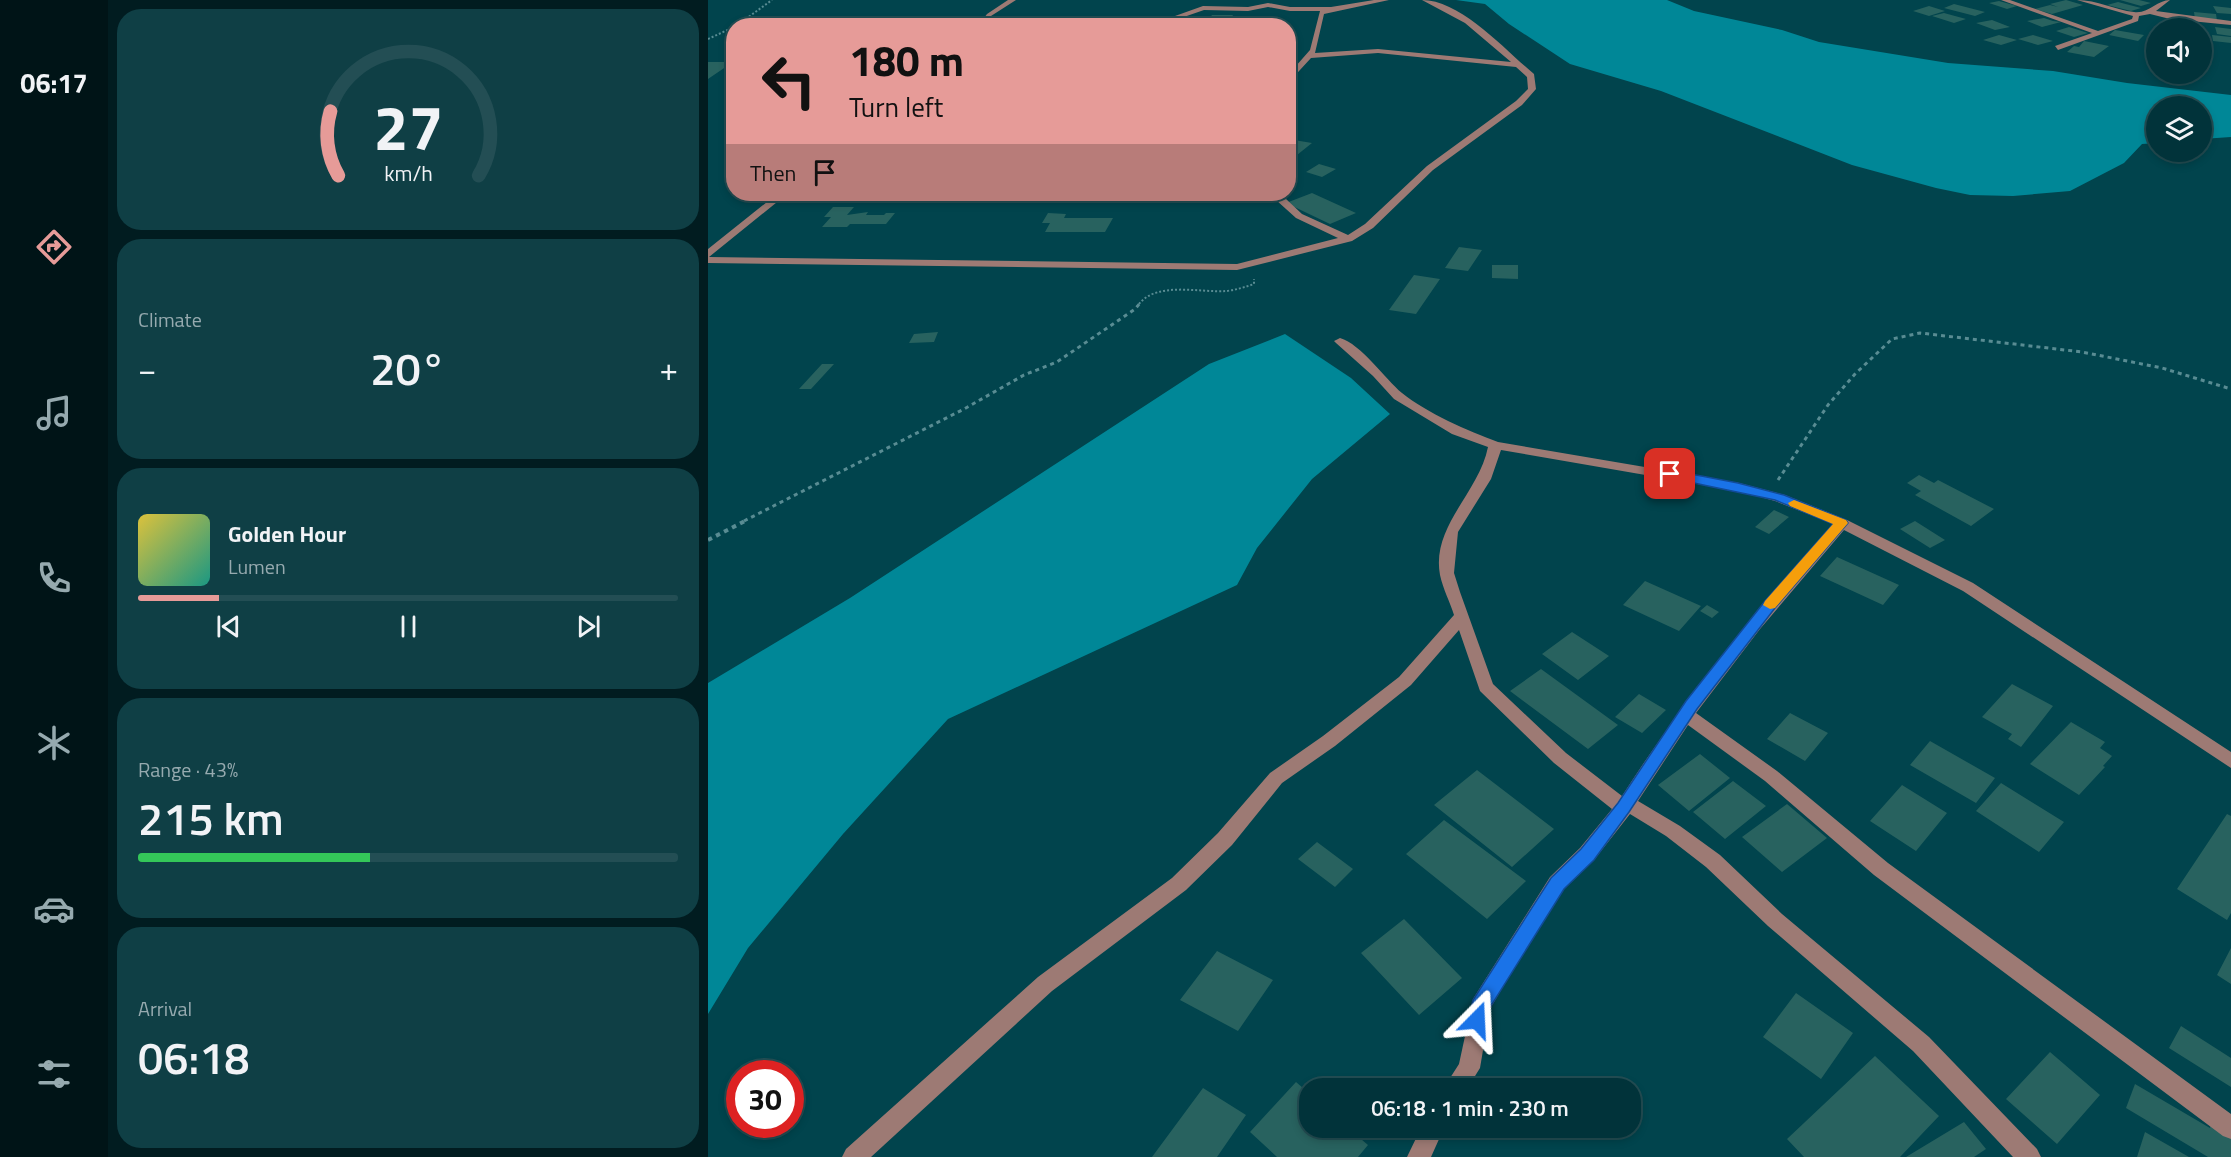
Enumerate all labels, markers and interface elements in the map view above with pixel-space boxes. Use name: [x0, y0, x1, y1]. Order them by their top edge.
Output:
map controls: [2146, 18, 2212, 162]
button: sound: [2146, 18, 2212, 84]
text: 180 m: [849, 28, 964, 92]
icon: left: [750, 42, 828, 120]
text: 06:17: [20, 62, 88, 103]
text: 27: [373, 79, 443, 174]
text: Turn left: [849, 86, 943, 127]
button: layers: [2146, 96, 2212, 162]
text: Then: [750, 156, 796, 190]
icon: arrive: [808, 156, 841, 189]
text: km/h: [384, 158, 432, 190]
icon: directions: [33, 226, 75, 268]
text: Climate: [138, 304, 202, 335]
text: 20°: [370, 334, 446, 402]
text: −: [138, 344, 156, 394]
text: +: [660, 344, 678, 394]
icon: music: [33, 392, 75, 434]
pin: [1644, 448, 1695, 499]
icon: arrive: [1653, 457, 1686, 490]
text: Golden Hour: [228, 517, 346, 551]
text: Lumen: [228, 551, 286, 582]
icon: phone: [33, 557, 75, 599]
icon: previous: [212, 610, 245, 643]
icon: pause: [392, 610, 425, 643]
icon: next: [572, 610, 605, 643]
icon: climate: [33, 722, 75, 764]
text: Range · 43%: [138, 754, 238, 785]
text: 215 km: [138, 784, 284, 852]
icon: car: [33, 888, 75, 930]
position arrow: [1445, 988, 1509, 1052]
text: Arrival: [138, 993, 192, 1024]
text: 06:18: [138, 1023, 250, 1091]
icon: filters: [33, 1053, 75, 1095]
speed limit sign: 30: [726, 1060, 804, 1138]
text: 06:18 · 1 min · 230 m: [1371, 1091, 1569, 1125]

